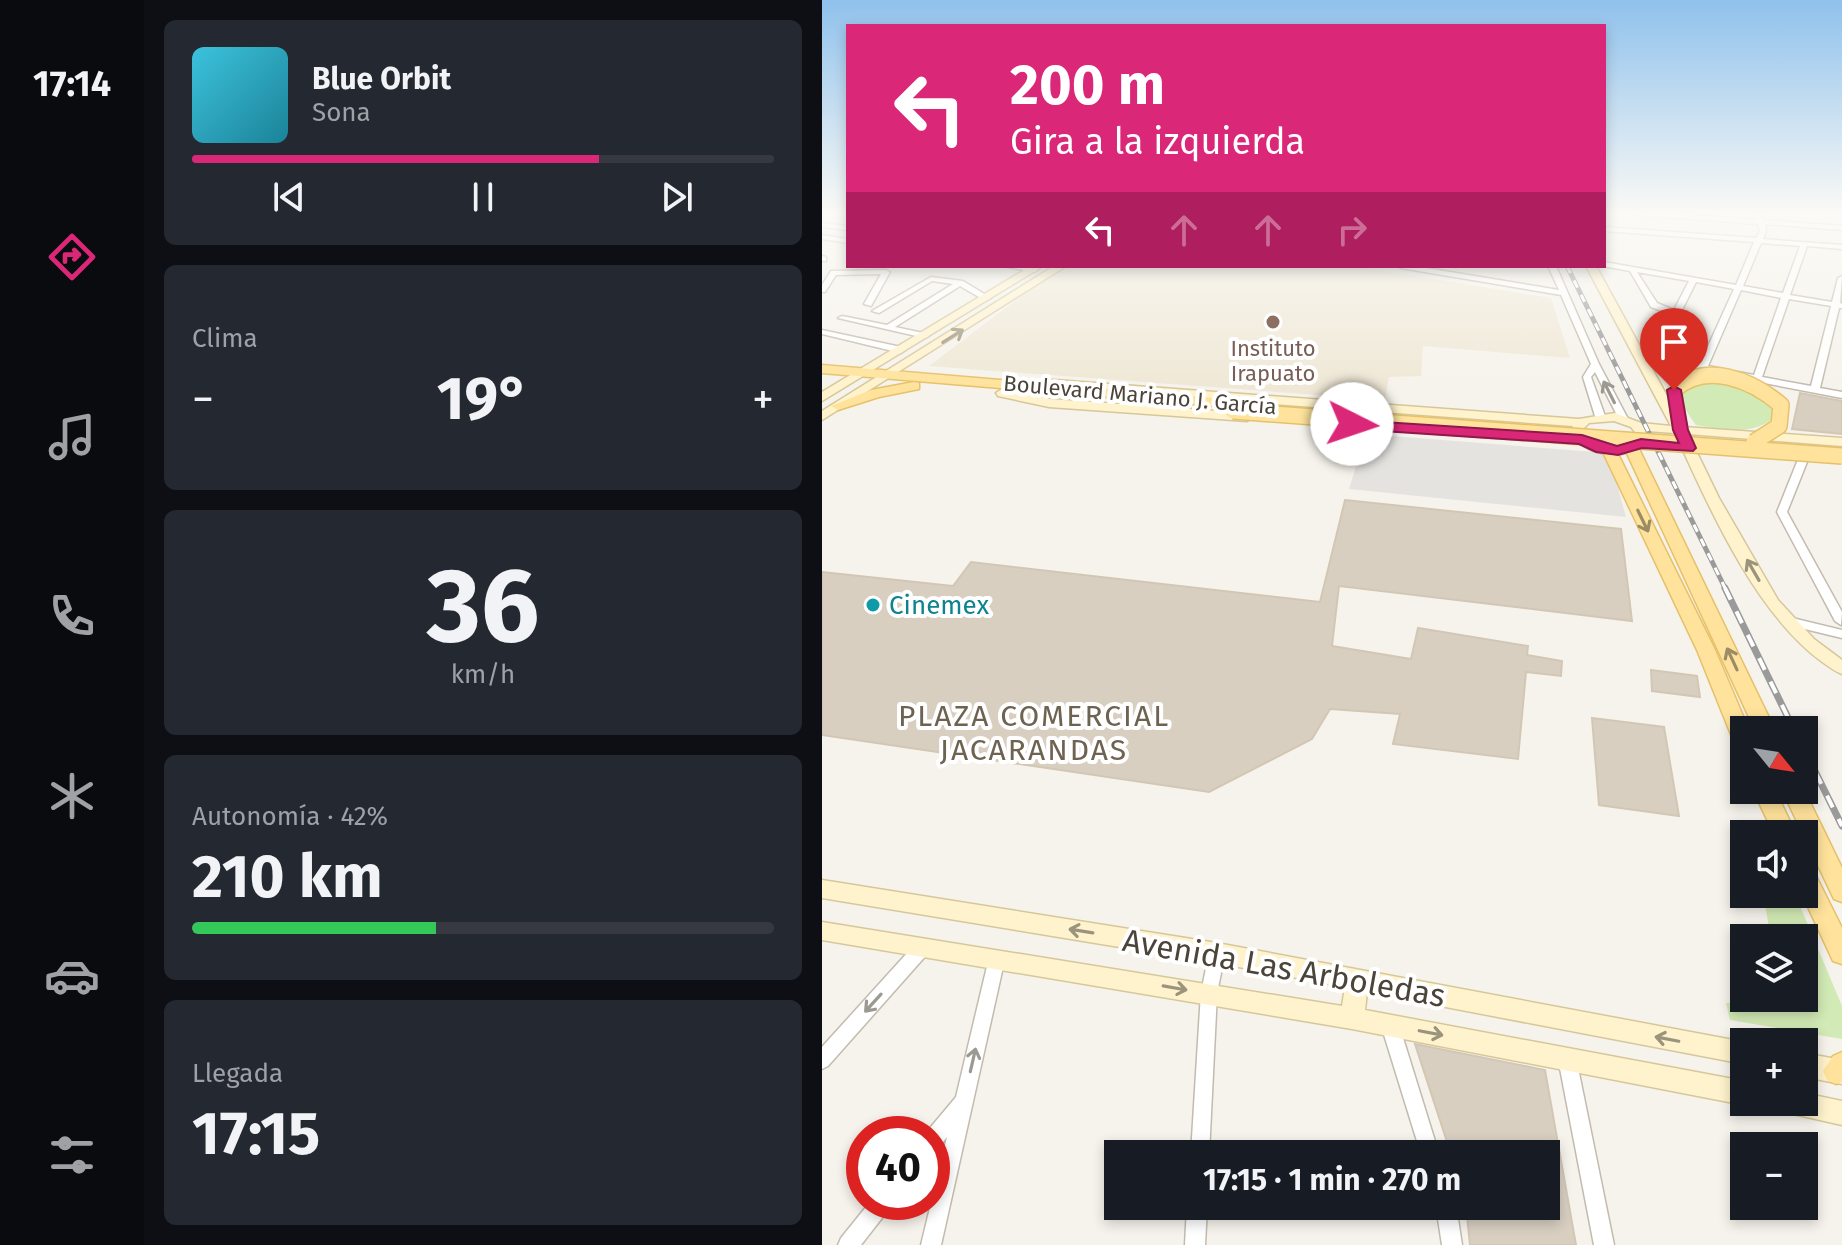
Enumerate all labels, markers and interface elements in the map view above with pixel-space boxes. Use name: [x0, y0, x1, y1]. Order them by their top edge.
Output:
text: 200 m: [1010, 52, 1165, 119]
icon: left: [878, 56, 982, 160]
text: Blue Orbit: [312, 61, 451, 97]
text: 17:14: [33, 62, 111, 106]
text: Sona: [312, 97, 371, 128]
text: Gira a la izquierda: [1010, 120, 1305, 164]
icon: previous: [267, 175, 311, 219]
icon: pause: [461, 175, 505, 219]
icon: next: [655, 175, 699, 219]
icon: left: [1078, 208, 1122, 252]
icon: ahead: [1162, 208, 1206, 252]
icon: ahead: [1246, 208, 1290, 252]
icon: right: [1330, 208, 1374, 252]
icon: directions: [44, 229, 100, 285]
pin: [1640, 308, 1708, 390]
marker: Instituto Irapuato: [1264, 313, 1282, 331]
icon: arrive: [1652, 320, 1696, 364]
text: Clima: [192, 323, 258, 354]
one-way arrow: [941, 328, 964, 344]
place label: Instituto Irapuato: [1230, 335, 1316, 387]
text: 19°: [437, 363, 529, 435]
street label: Boulevard Mariano J. García: [1002, 370, 1278, 420]
text: −: [192, 373, 214, 426]
text: +: [752, 373, 774, 426]
one-way arrow: [1600, 380, 1616, 404]
position arrow: [1310, 382, 1394, 466]
icon: music: [44, 409, 100, 465]
one-way arrow: [1636, 508, 1652, 532]
text: 36: [427, 544, 539, 669]
one-way arrow: [1745, 559, 1761, 582]
icon: phone: [44, 588, 100, 644]
place label: Cinemex: [889, 590, 990, 621]
marker: Cinemex: [864, 596, 882, 614]
one-way arrow: [1724, 647, 1739, 671]
text: km/h: [451, 659, 515, 690]
district label: PLAZA COMERCIAL JACARANDAS: [898, 698, 1170, 768]
north arrow: [1730, 716, 1818, 804]
map controls: [1730, 716, 1818, 1220]
icon: climate: [44, 768, 100, 824]
text: Autonomía · 42%: [192, 801, 388, 832]
button: sound: [1730, 820, 1818, 908]
text: 210 km: [192, 841, 383, 913]
street label: Avenida Las Arboledas: [1120, 921, 1448, 1015]
one-way arrow: [1069, 923, 1094, 938]
button: layers: [1730, 924, 1818, 1012]
icon: car: [44, 948, 100, 1004]
one-way arrow: [1162, 981, 1188, 996]
one-way arrow: [864, 993, 882, 1013]
one-way arrow: [1418, 1027, 1444, 1042]
button: +: [1730, 1028, 1818, 1116]
one-way arrow: [1655, 1031, 1681, 1046]
one-way arrow: [966, 1047, 981, 1073]
text: Llegada: [192, 1058, 283, 1089]
text: 17:15: [192, 1098, 320, 1170]
speed limit sign: 40: [846, 1116, 950, 1220]
icon: filters: [44, 1127, 100, 1183]
button: −: [1730, 1132, 1818, 1220]
text: 17:15 · 1 min · 270 m: [1203, 1162, 1461, 1198]

